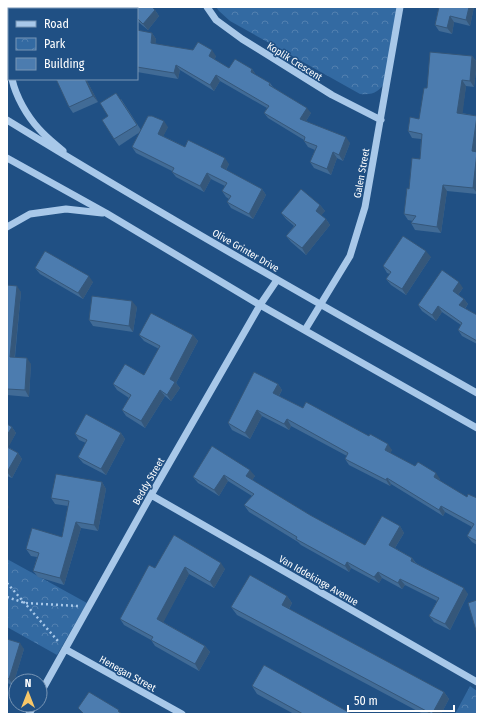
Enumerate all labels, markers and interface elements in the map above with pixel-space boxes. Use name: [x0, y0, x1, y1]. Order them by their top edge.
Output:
legend: [8, 8, 138, 80]
text: Road: [44, 17, 69, 31]
text: Park: [44, 37, 66, 51]
street label: Koplik Crescent: [265, 40, 325, 84]
text: Building: [44, 57, 85, 71]
street label: Galen Street: [352, 147, 372, 199]
street label: Olive Grinter Drive: [210, 227, 281, 275]
street label: Beddy Street: [131, 455, 168, 507]
street label: Van Iddekinge Avenue: [277, 553, 360, 609]
street label: Henegan Street: [97, 653, 159, 695]
north arrow: [8, 673, 48, 713]
text: N: [25, 677, 31, 690]
scale bar: [348, 687, 454, 713]
text: 50 m: [354, 694, 378, 708]

